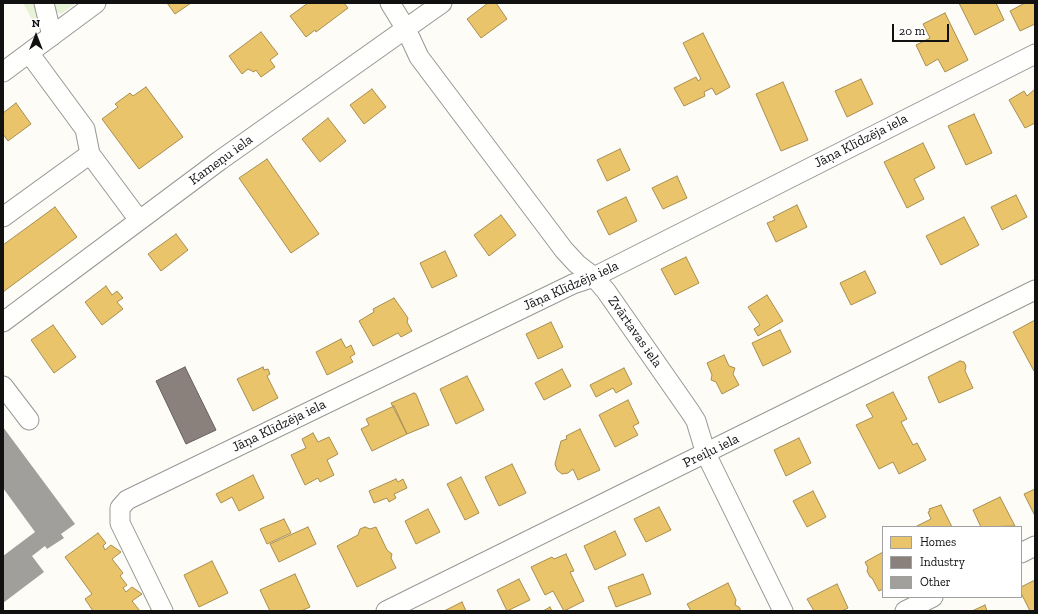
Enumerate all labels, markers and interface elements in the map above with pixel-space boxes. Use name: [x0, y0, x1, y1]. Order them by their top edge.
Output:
north arrow: [16, 16, 56, 56]
scale bar: [894, 16, 951, 42]
text: N: [32, 17, 40, 30]
text: 20 m: [899, 24, 925, 38]
street label: Jāņa Klīdzēja iela: [811, 110, 911, 172]
street label: Kameņu iela: [186, 131, 256, 189]
street label: Jāņa Klīdzēja iela: [521, 257, 621, 315]
street label: Zvārtavas iela: [604, 293, 666, 371]
street label: Jāņa Klīdzēja iela: [229, 396, 329, 456]
street label: Preiļu iela: [680, 430, 742, 472]
legend: [882, 526, 1022, 598]
text: Homes: [920, 535, 956, 549]
text: Industry: [920, 555, 965, 569]
text: Other: [920, 575, 951, 589]

